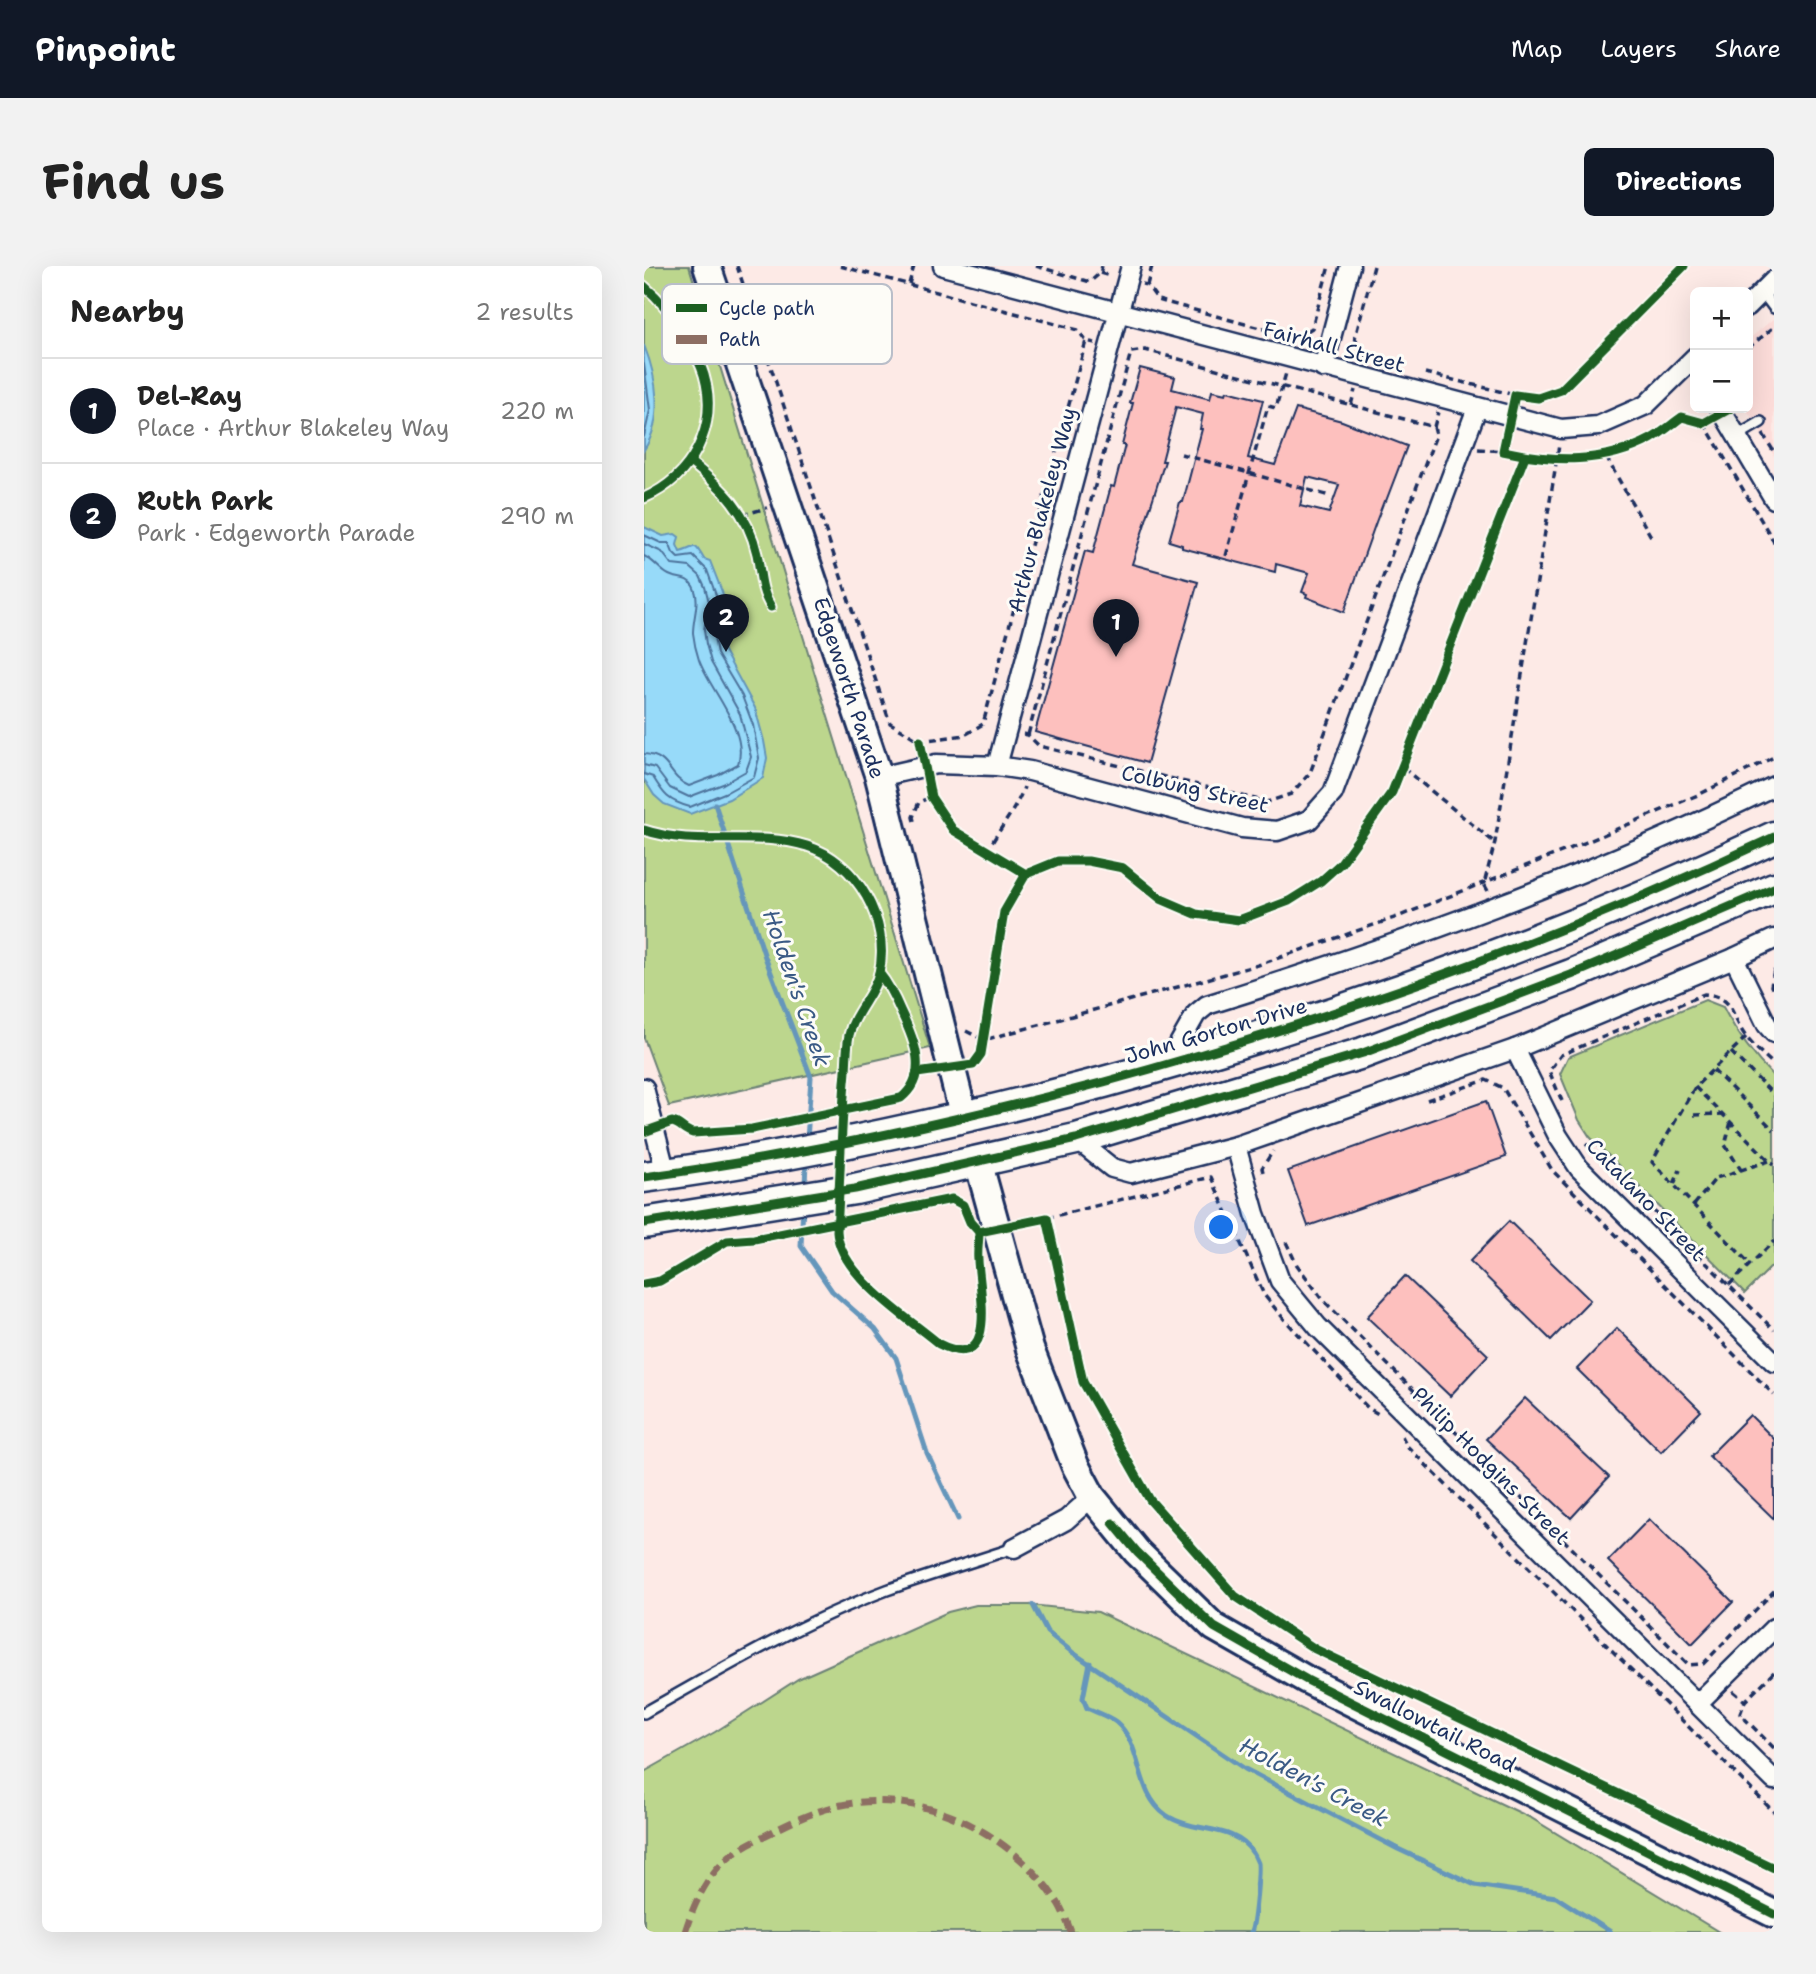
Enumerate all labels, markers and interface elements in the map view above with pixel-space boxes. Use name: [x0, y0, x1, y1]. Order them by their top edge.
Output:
text: Pinpoint: [35, 27, 176, 72]
text: Map: [1511, 33, 1562, 65]
text: Layers: [1600, 33, 1677, 65]
text: Share: [1715, 33, 1781, 65]
button: Directions: [1584, 148, 1774, 216]
text: Find us: [42, 149, 225, 215]
legend: [662, 284, 892, 364]
map controls: [1690, 287, 1753, 413]
button: +: [1690, 287, 1753, 350]
text: Nearby: [70, 291, 185, 332]
text: Cycle path: [719, 296, 815, 321]
text: 2 results: [475, 297, 574, 327]
street label: Fairhall Street: [1260, 315, 1408, 379]
text: Path: [719, 327, 761, 352]
button: −: [1690, 350, 1753, 413]
text: Del-Ray: [137, 378, 242, 413]
text: 1: [88, 396, 98, 426]
text: 220 m: [500, 396, 574, 426]
street label: Arthur Blakeley Way: [1001, 404, 1083, 616]
text: Place · Arthur Blakeley Way: [137, 413, 449, 443]
text: Ruth Park: [137, 483, 274, 518]
text: 2: [85, 501, 101, 531]
text: 290 m: [500, 501, 574, 531]
text: Park · Edgeworth Parade: [137, 518, 416, 548]
pin: 2: [703, 594, 749, 652]
street label: Edgeworth Parade: [806, 594, 892, 782]
pin: 1: [1093, 599, 1139, 657]
street label: Colbung Street: [1119, 758, 1271, 820]
water label: Holden's Creek: [756, 905, 838, 1071]
street label: John Gorton Drive: [1122, 992, 1310, 1070]
street label: Catalano Street: [1580, 1132, 1712, 1268]
your location: [1204, 1210, 1238, 1244]
street label: Philip Hodgins Street: [1406, 1381, 1576, 1551]
street label: Swallowtail Road: [1349, 1673, 1521, 1779]
water label: Holden's Creek: [1234, 1730, 1394, 1834]

